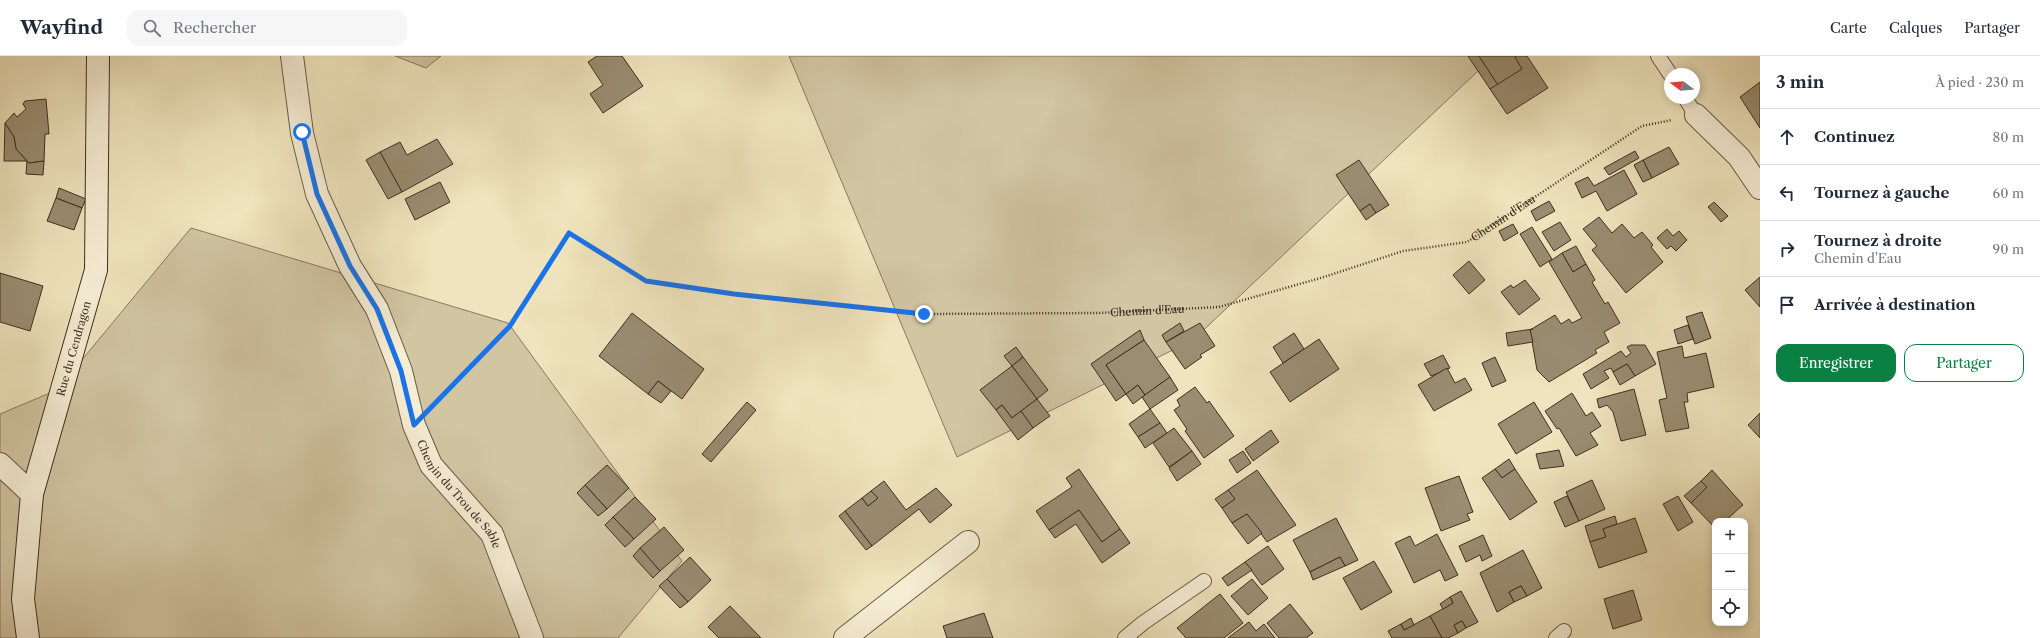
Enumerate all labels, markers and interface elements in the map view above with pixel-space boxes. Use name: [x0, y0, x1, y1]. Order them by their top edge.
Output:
search box: [127, 10, 407, 46]
text: Wayfind: [20, 16, 103, 39]
icon: search: [141, 17, 163, 39]
text: Rechercher: [173, 18, 256, 37]
text: Carte: [1830, 19, 1867, 37]
text: Calques: [1889, 19, 1942, 37]
text: Partager: [1964, 19, 2020, 37]
north arrow: [1664, 68, 1700, 104]
text: 3 min: [1776, 72, 1825, 92]
text: À pied · 230 m: [1935, 74, 2024, 90]
route start: [293, 123, 311, 141]
icon: ahead: [1776, 126, 1798, 148]
text: Continuez: [1814, 127, 1895, 146]
text: 80 m: [1992, 129, 2024, 145]
icon: left: [1776, 182, 1798, 204]
text: Tournez à gauche: [1814, 183, 1950, 202]
text: 60 m: [1993, 185, 2024, 201]
street label: Chemin d'Eau: [1468, 192, 1538, 245]
text: Tournez à droite: [1814, 231, 1942, 250]
icon: right: [1776, 238, 1798, 260]
text: 90 m: [1993, 241, 2024, 257]
text: Chemin d'Eau: [1814, 250, 1902, 266]
icon: arrive: [1776, 294, 1798, 316]
text: Arrivée à destination: [1814, 295, 1976, 314]
street label: Rue du Cendragon: [53, 299, 94, 398]
street label: Chemin d'Eau: [1110, 302, 1185, 319]
route end: [915, 305, 933, 323]
button: Enregistrer: [1776, 344, 1896, 382]
button: Partager: [1904, 344, 2024, 382]
street label: Chemin du Trou de Sable: [414, 438, 504, 550]
map controls: [1712, 518, 1748, 626]
button: +: [1712, 518, 1748, 554]
button: −: [1712, 554, 1748, 590]
button: locate: [1712, 590, 1748, 626]

